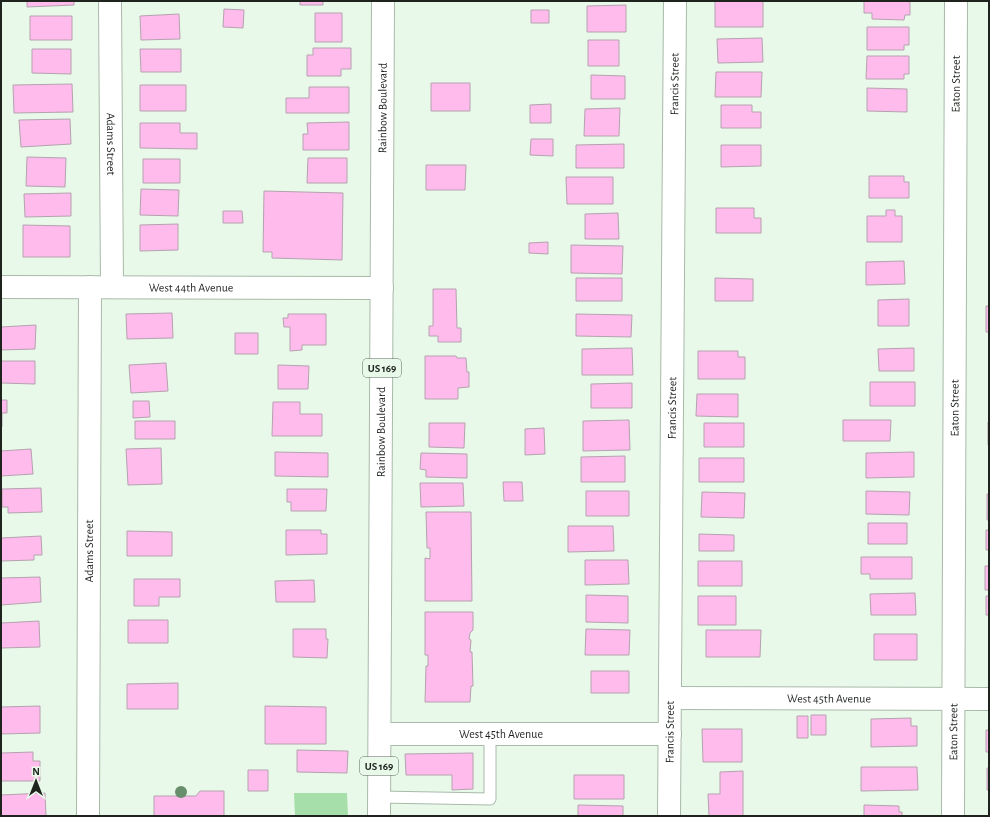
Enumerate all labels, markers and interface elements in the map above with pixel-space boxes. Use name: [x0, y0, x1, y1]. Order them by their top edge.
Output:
street label: Francis Street: [668, 53, 681, 115]
street label: Eaton Street: [950, 55, 962, 113]
street label: Rainbow Boulevard: [376, 63, 389, 153]
street label: Adams Street: [105, 113, 117, 176]
street label: West 44th Avenue: [149, 281, 233, 294]
road number: US 169: [363, 359, 401, 377]
street label: Francis Street: [666, 377, 678, 439]
street label: Eaton Street: [948, 379, 961, 437]
street label: Rainbow Boulevard: [375, 387, 387, 477]
street label: Adams Street: [83, 519, 95, 582]
street label: West 45th Avenue: [787, 692, 871, 705]
street label: Francis Street: [663, 701, 676, 763]
street label: Eaton Street: [947, 703, 959, 761]
street label: West 45th Avenue: [459, 728, 543, 740]
road number: US 169: [360, 757, 398, 775]
north arrow: [16, 761, 56, 801]
text: N: [32, 766, 40, 777]

